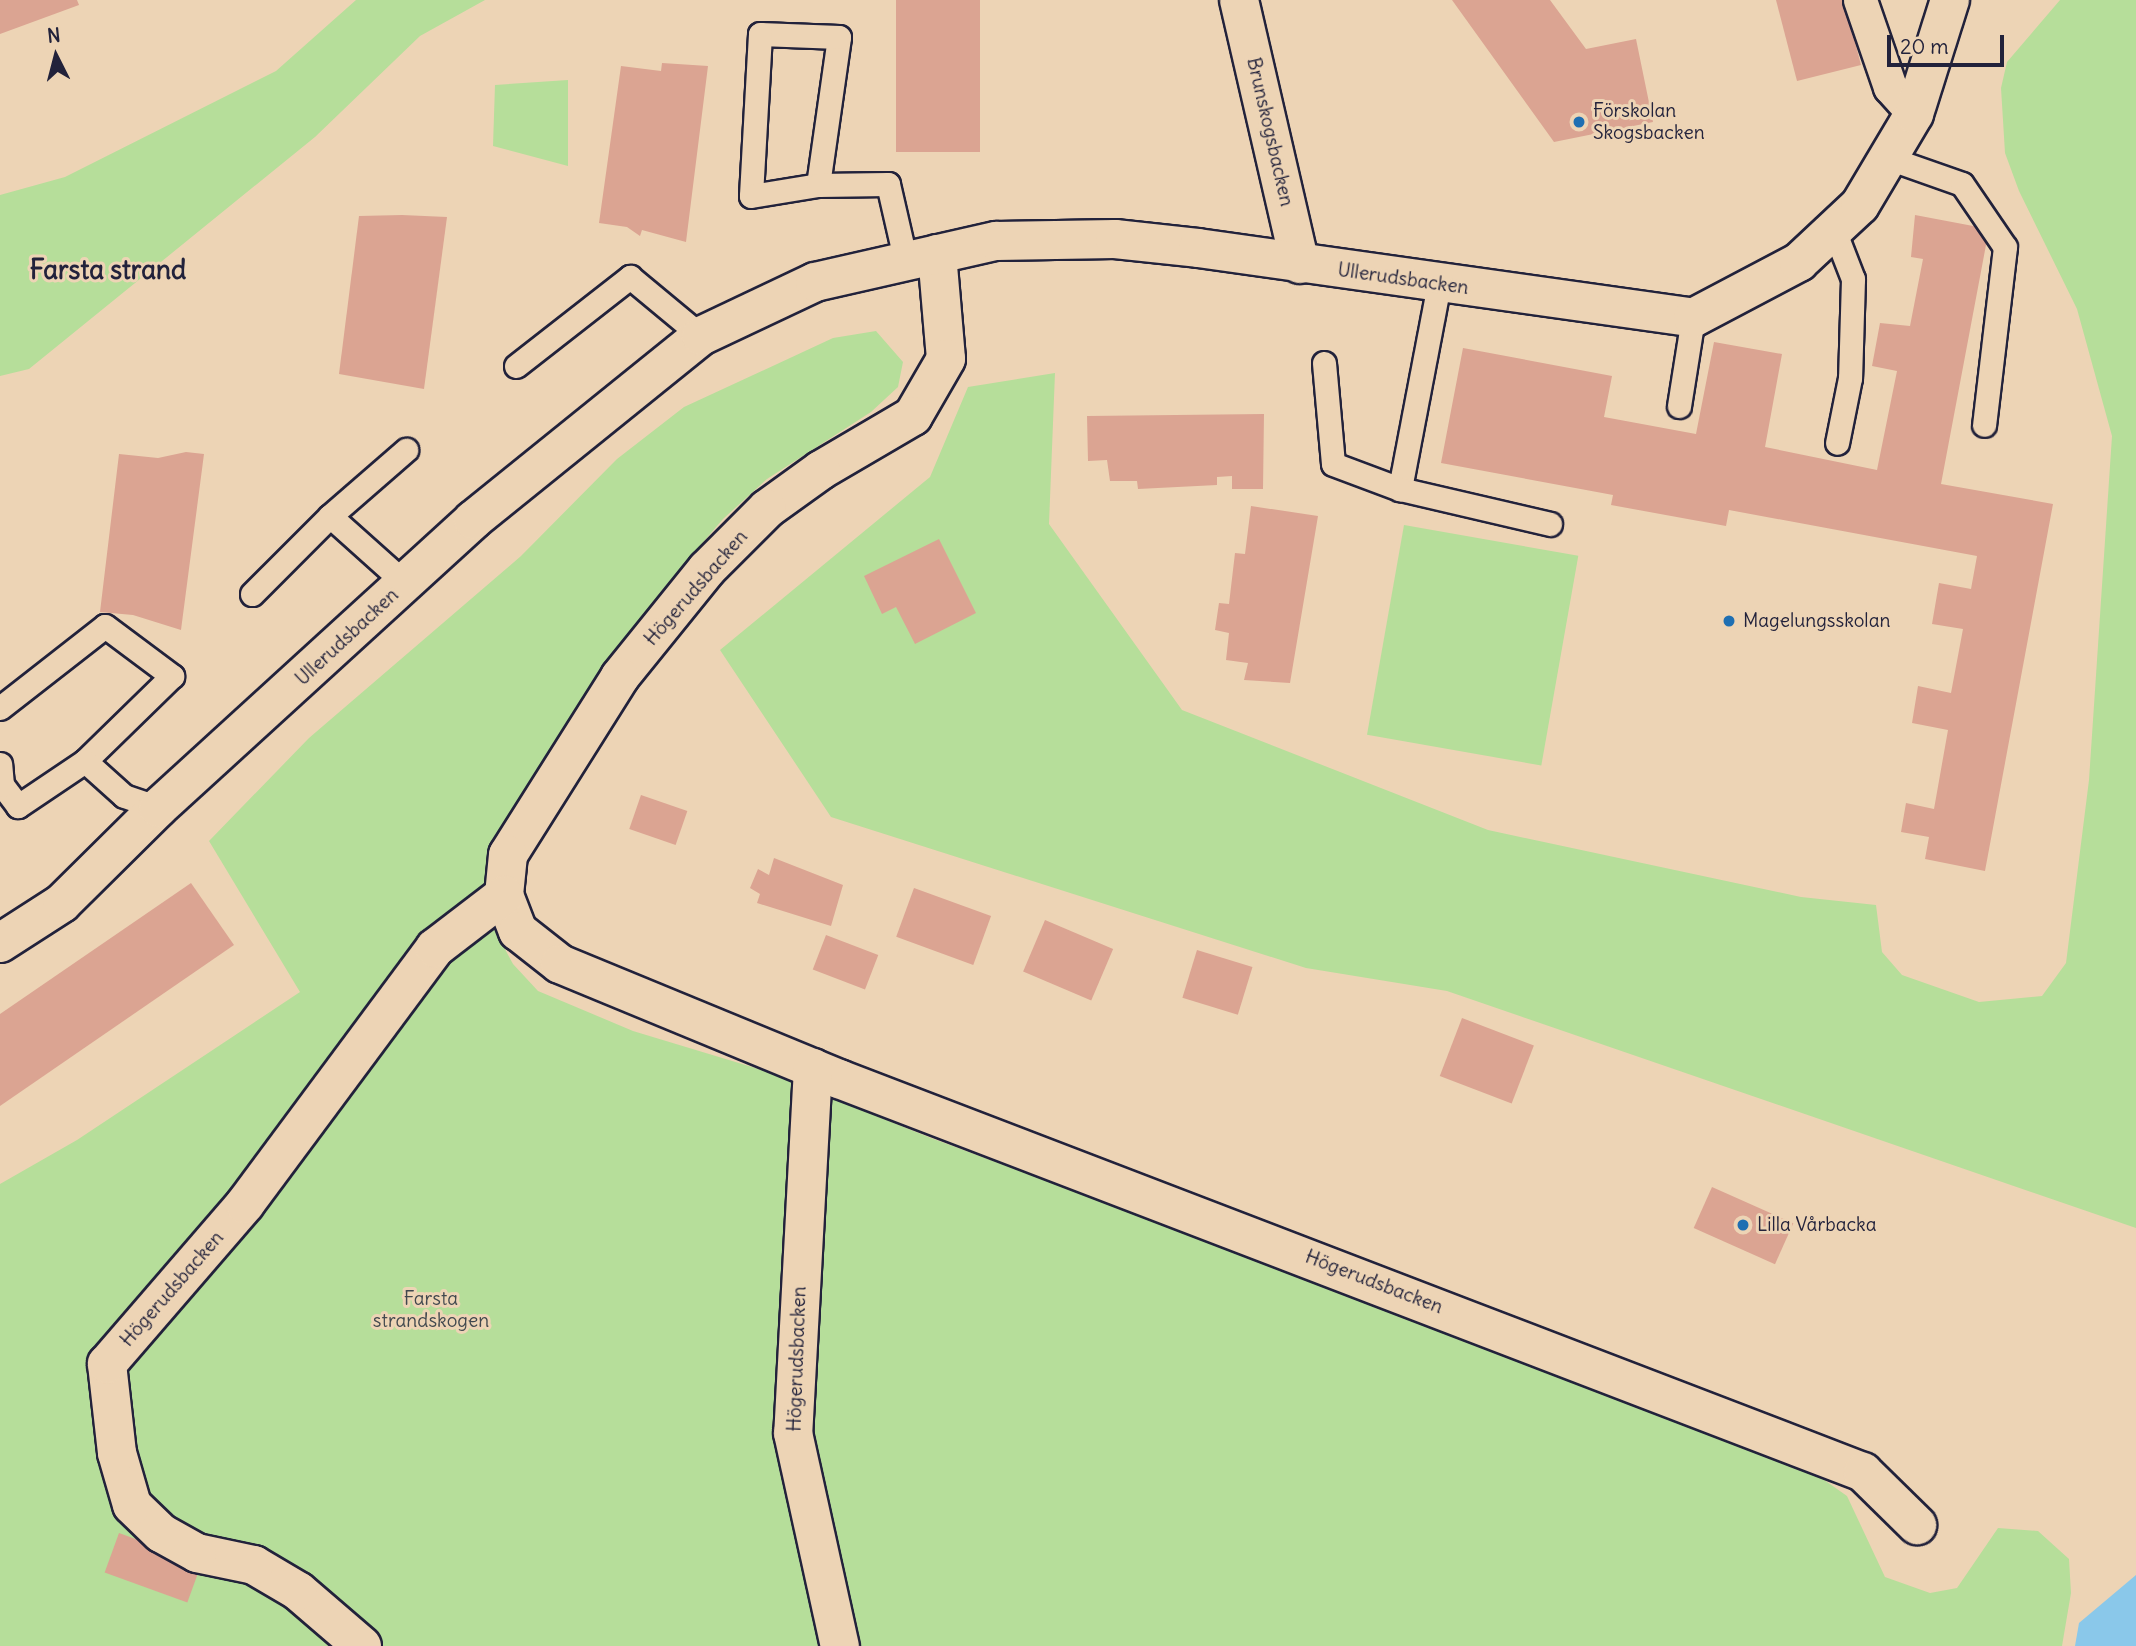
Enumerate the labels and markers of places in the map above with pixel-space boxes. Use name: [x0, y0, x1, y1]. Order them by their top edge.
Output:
place label: Förskolan Skogsbacken: [1593, 100, 1705, 144]
marker: Förskolan Skogsbacken: [1571, 114, 1587, 130]
place label: Magelungsskolan: [1743, 610, 1890, 632]
marker: Magelungsskolan: [1721, 613, 1737, 629]
place label: Lilla Vårbacka: [1757, 1214, 1876, 1236]
marker: Lilla Vårbacka: [1735, 1217, 1751, 1233]

